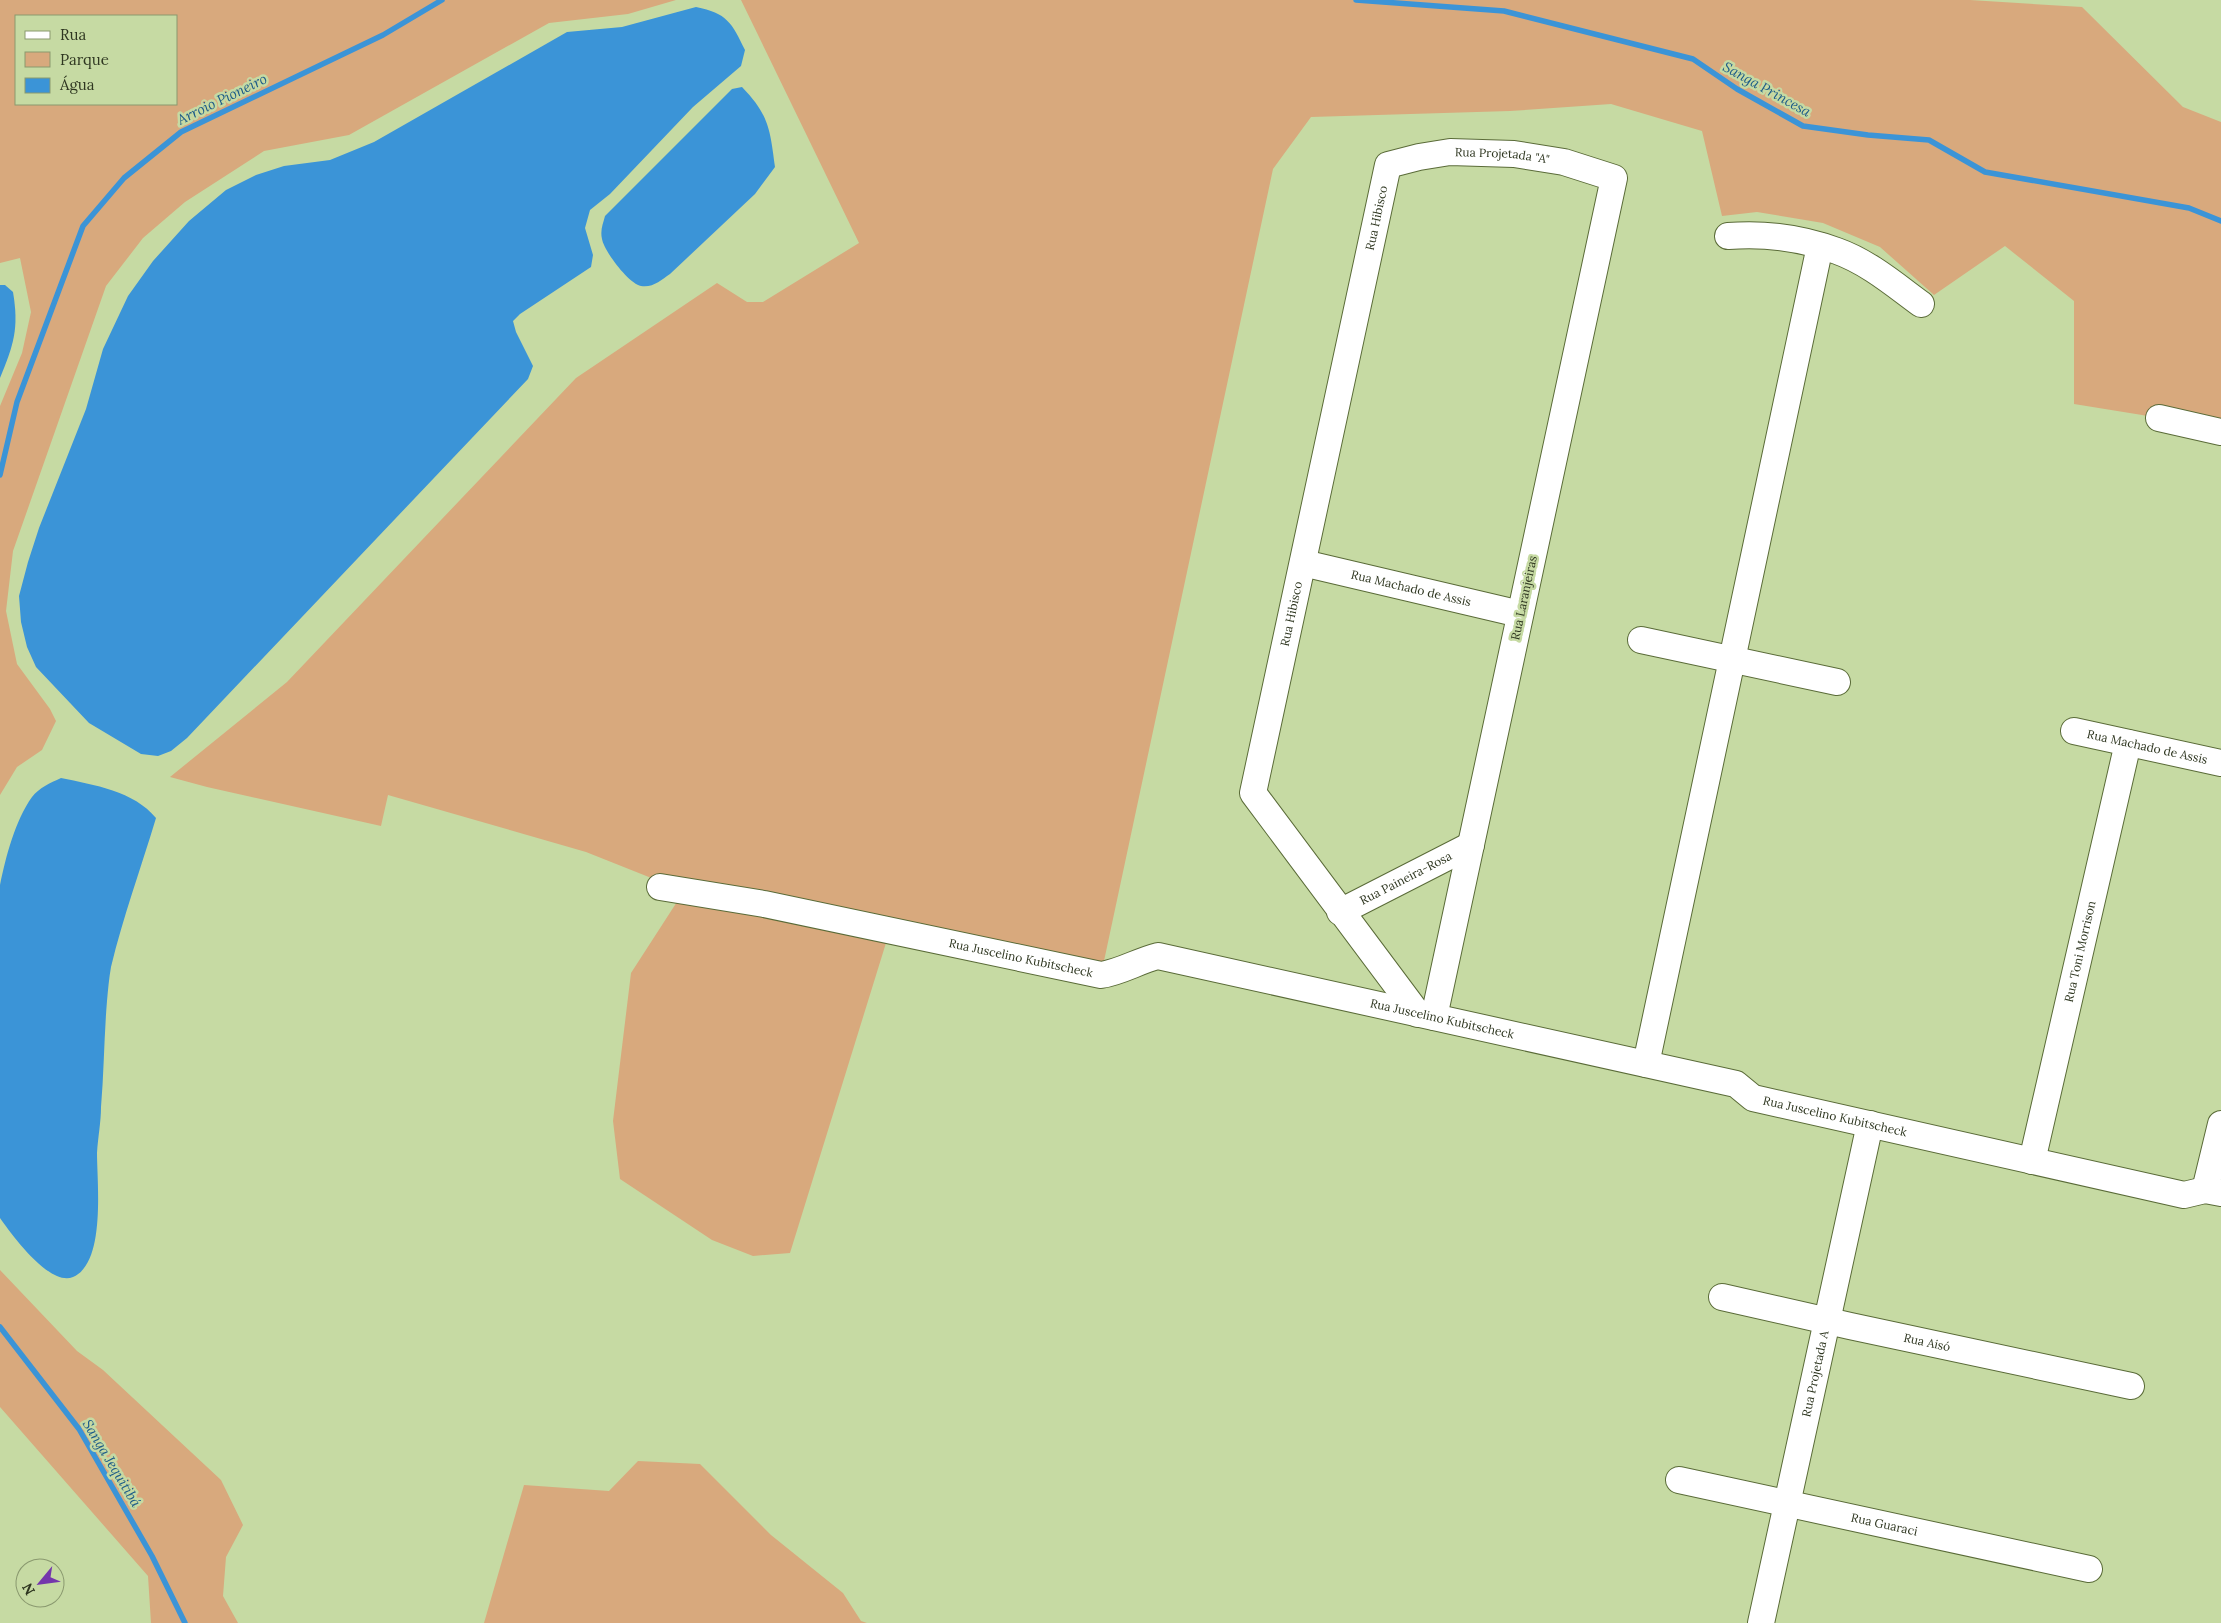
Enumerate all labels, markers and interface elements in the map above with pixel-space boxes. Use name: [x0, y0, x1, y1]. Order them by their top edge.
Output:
legend: [15, 15, 178, 105]
text: Rua: [60, 25, 86, 44]
text: Parque: [60, 50, 109, 69]
water label: Sanga Princesa: [1720, 57, 1814, 121]
water label: Arroio Pioneiro: [173, 70, 270, 129]
text: Água: [59, 75, 95, 94]
street label: Rua Projetada "A": [1455, 144, 1551, 167]
street label: Rua Hibisco: [1362, 184, 1390, 252]
street label: Rua Laranjeiras: [1507, 554, 1540, 641]
street label: Rua Machado de Assis: [1350, 567, 1473, 609]
street label: Rua Hibisco: [1277, 580, 1305, 648]
street label: Rua Machado de Assis: [2086, 726, 2209, 767]
street label: Rua Paineira-Rosa: [1357, 848, 1454, 908]
street label: Rua Toni Morrison: [2061, 899, 2099, 1004]
street label: Rua Juscelino Kubitscheck: [948, 935, 1095, 980]
street label: Rua Juscelino Kubitscheck: [1369, 995, 1516, 1042]
street label: Rua Juscelino Kubitscheck: [1762, 1092, 1909, 1140]
street label: Rua Projetada A: [1798, 1329, 1832, 1418]
street label: Rua Aisó: [1902, 1330, 1952, 1354]
water label: Sanga Jequitibá: [79, 1416, 145, 1510]
street label: Rua Guaraci: [1850, 1510, 1919, 1539]
north arrow: [15, 1558, 65, 1608]
text: N: [18, 1580, 39, 1598]

